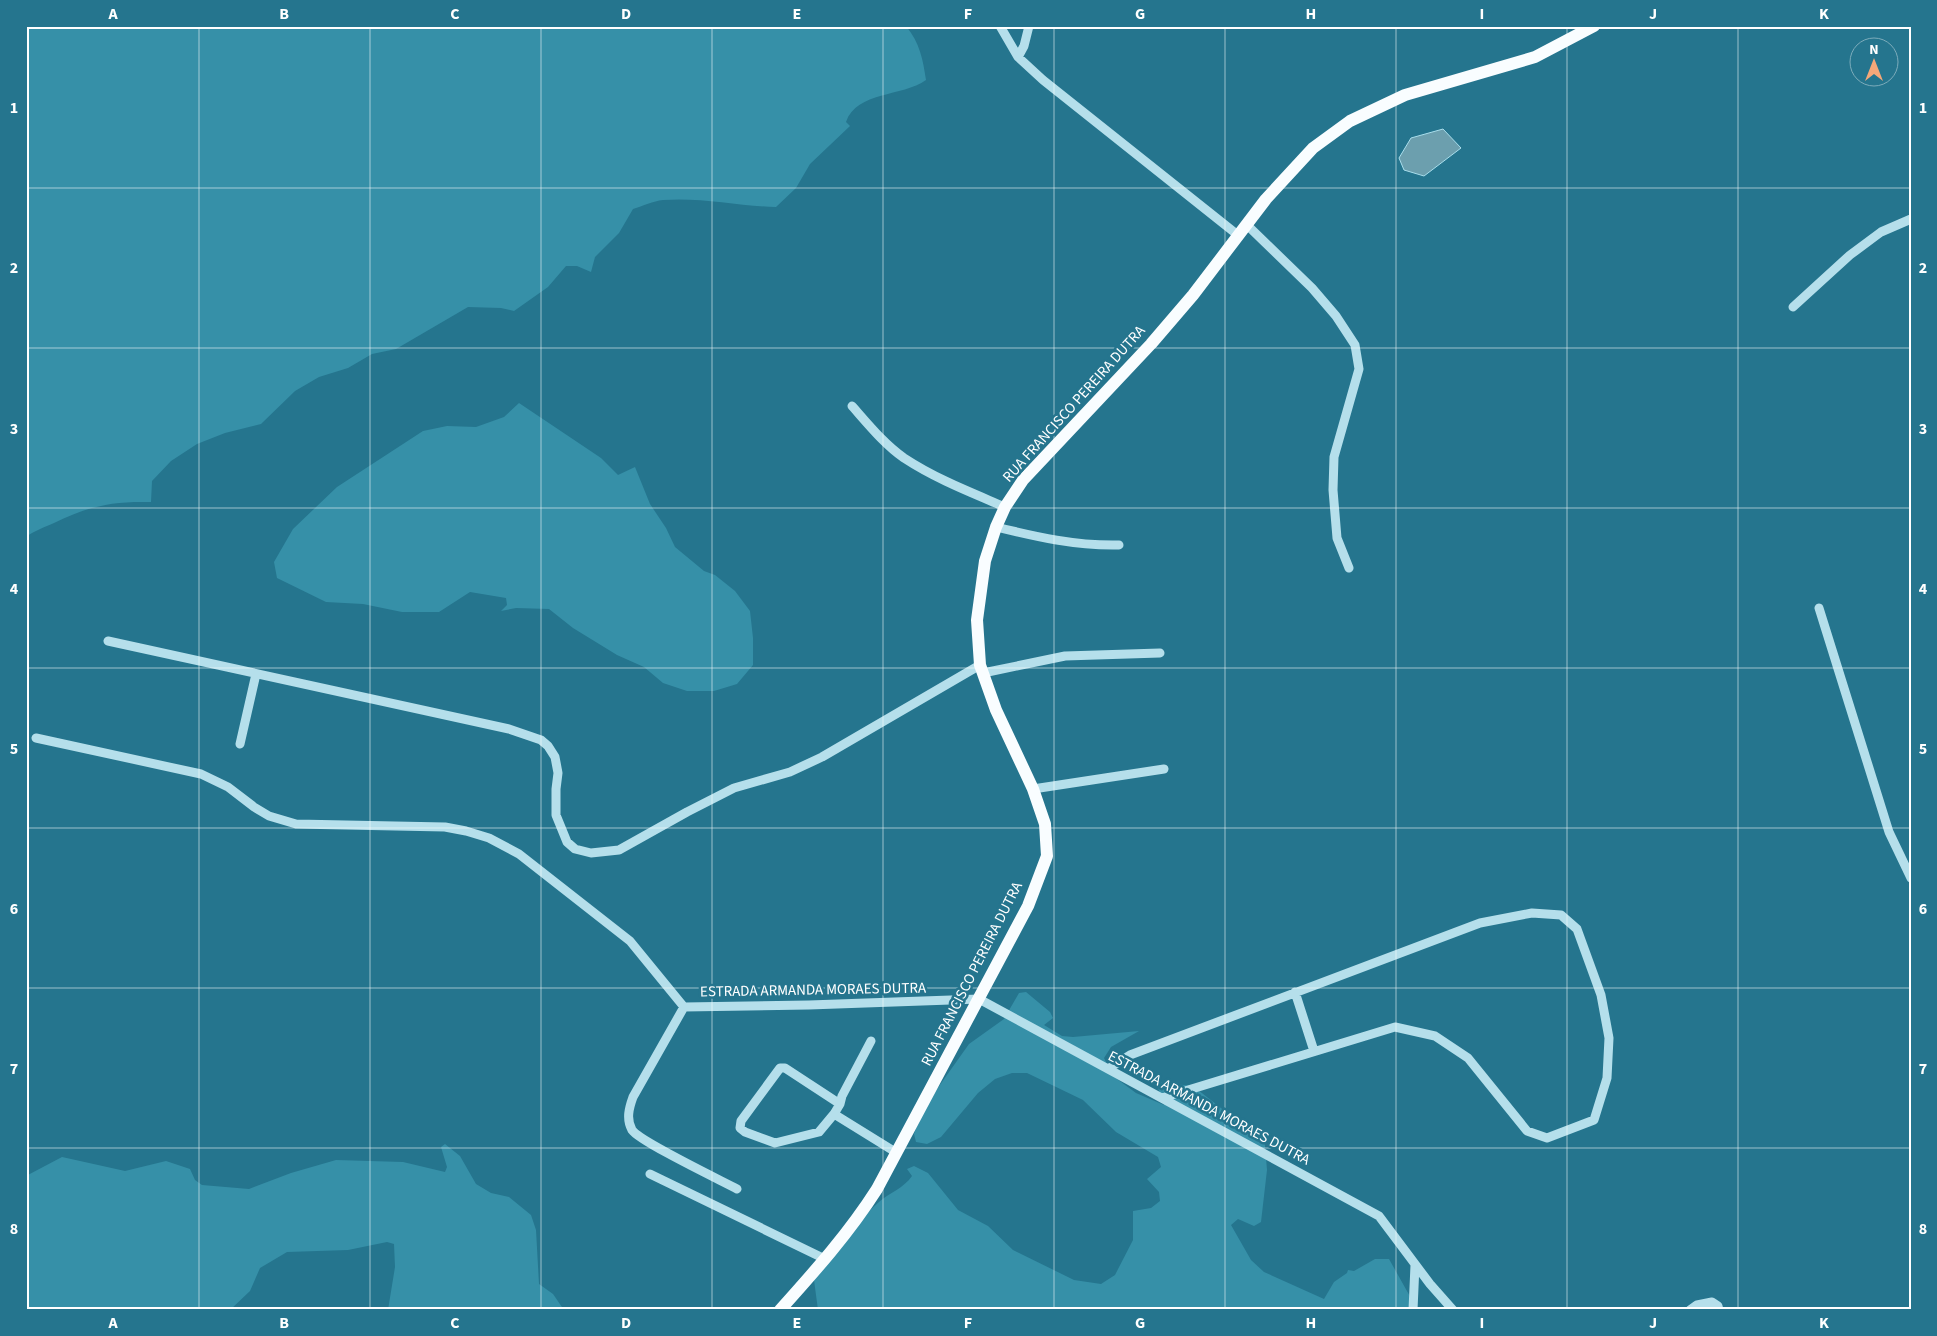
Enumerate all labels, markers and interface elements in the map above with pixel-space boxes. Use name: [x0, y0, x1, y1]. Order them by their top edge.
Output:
text: A: [107, 3, 118, 25]
text: B: [279, 3, 289, 25]
text: C: [450, 3, 460, 25]
text: D: [621, 3, 631, 25]
text: E: [793, 3, 801, 25]
text: F: [964, 3, 972, 25]
text: G: [1135, 3, 1145, 25]
text: H: [1306, 3, 1316, 25]
text: I: [1480, 3, 1484, 25]
text: J: [1649, 3, 1657, 25]
text: K: [1819, 3, 1829, 25]
north arrow: [1850, 38, 1900, 88]
text: N: [1869, 40, 1879, 60]
text: 1: [10, 97, 18, 119]
text: 1: [1919, 97, 1927, 119]
text: 2: [10, 257, 18, 279]
text: 2: [1919, 257, 1927, 279]
street label: RUA FRANCISCO PEREIRA DUTRA: [998, 320, 1151, 487]
text: 3: [10, 418, 18, 440]
text: 3: [1919, 418, 1927, 440]
text: 4: [10, 578, 19, 600]
text: 4: [1919, 578, 1928, 600]
text: 5: [10, 738, 18, 760]
text: 5: [1919, 738, 1927, 760]
street label: RUA FRANCISCO PEREIRA DUTRA: [916, 877, 1028, 1070]
text: 6: [10, 898, 18, 920]
text: 6: [1919, 898, 1927, 920]
street label: ESTRADA ARMANDA MORAES DUTRA: [700, 978, 927, 1002]
street label: ESTRADA ARMANDA MORAES DUTRA: [1104, 1046, 1315, 1171]
text: 7: [10, 1058, 18, 1080]
text: 7: [1919, 1058, 1927, 1080]
text: 8: [10, 1218, 18, 1240]
text: 8: [1919, 1218, 1927, 1240]
text: A: [107, 1312, 118, 1334]
text: B: [279, 1312, 289, 1334]
text: C: [450, 1312, 460, 1334]
text: D: [621, 1312, 631, 1334]
text: E: [793, 1312, 801, 1334]
text: F: [964, 1312, 972, 1334]
text: G: [1135, 1312, 1145, 1334]
text: H: [1306, 1312, 1316, 1334]
text: I: [1480, 1312, 1484, 1334]
text: J: [1649, 1312, 1657, 1334]
text: K: [1819, 1312, 1829, 1334]

